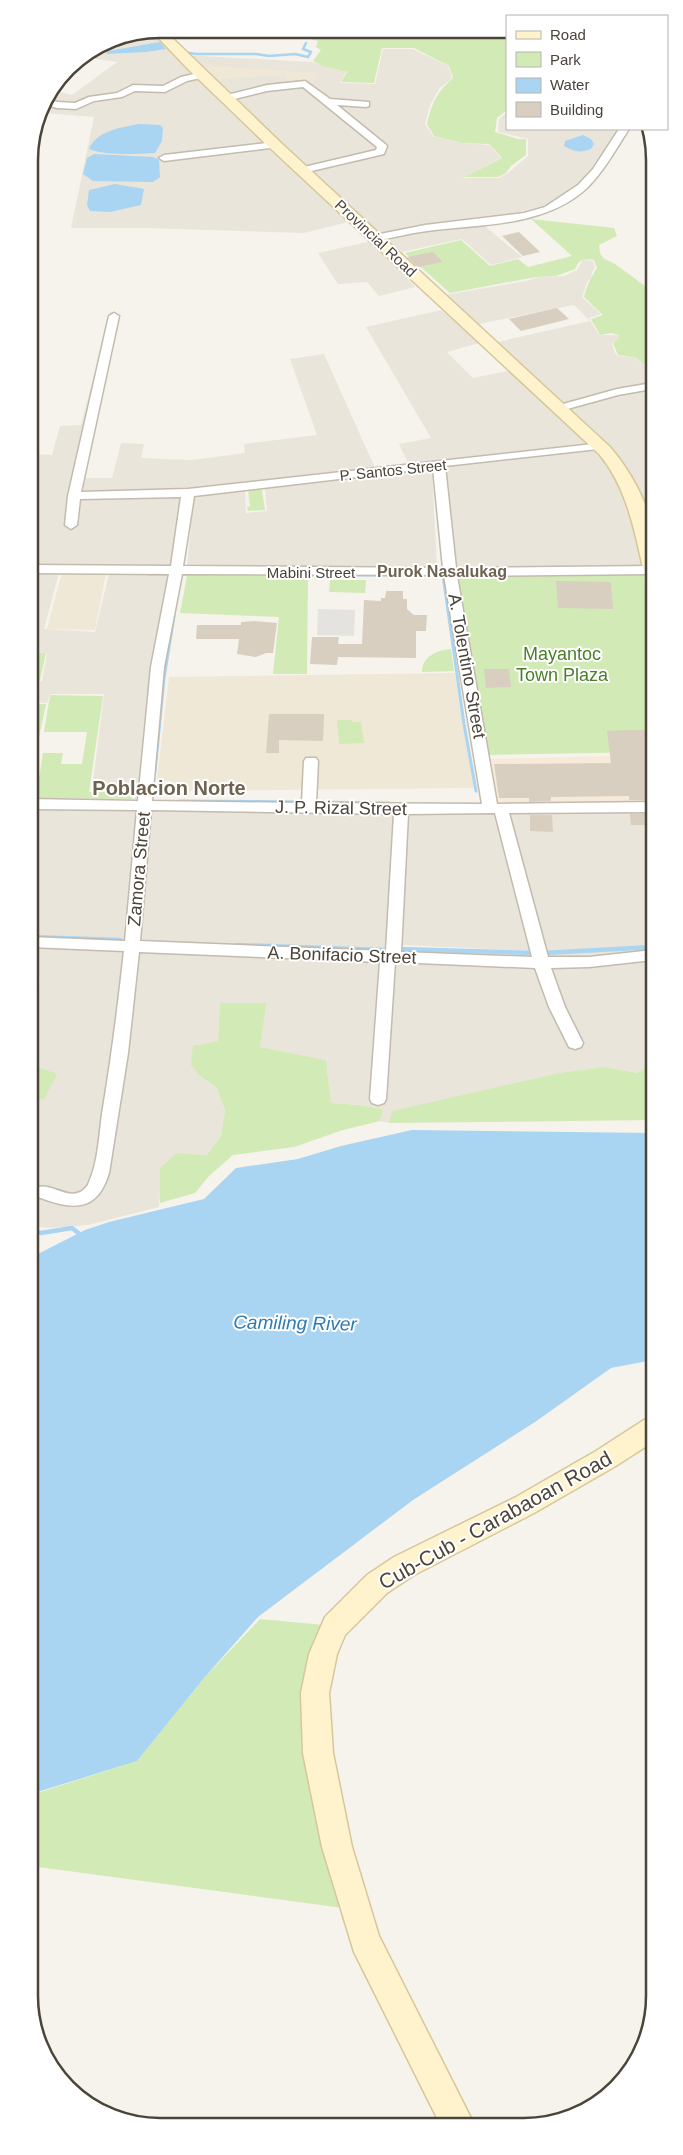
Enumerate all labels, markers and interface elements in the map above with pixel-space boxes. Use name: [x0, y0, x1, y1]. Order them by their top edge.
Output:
legend: [506, 15, 668, 130]
text: Road: [550, 26, 586, 43]
text: Park: [550, 51, 581, 68]
text: Water: [550, 76, 589, 93]
text: Building: [550, 101, 603, 118]
street label: Provincial Road: [332, 196, 420, 280]
street label: P. Santos Street: [339, 456, 448, 484]
district label: Purok Nasalukag: [377, 563, 507, 580]
street label: Mabini Street: [267, 564, 356, 581]
street label: A. Tolentino Street: [444, 592, 490, 740]
park label: Mayantoc Town Plaza: [516, 644, 609, 685]
district label: Poblacion Norte: [92, 777, 246, 799]
street label: J. P. Rizal Street: [275, 797, 407, 819]
street label: Zamora Street: [124, 811, 154, 927]
street label: A. Bonifacio Street: [267, 942, 417, 968]
water label: Camiling River: [233, 1311, 358, 1335]
street label: Cub-Cub - Carabaoan Road: [375, 1446, 615, 1594]

